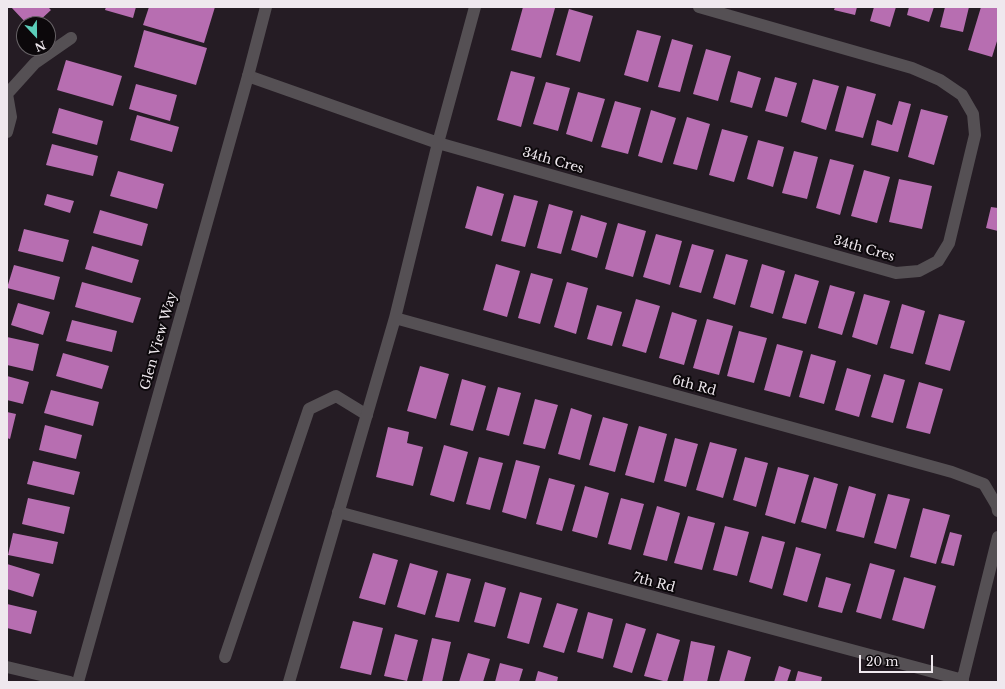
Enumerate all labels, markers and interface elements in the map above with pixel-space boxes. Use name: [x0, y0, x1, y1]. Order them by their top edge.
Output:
north arrow: [16, 16, 56, 56]
text: N: [33, 38, 48, 55]
street label: 34th Cres: [521, 145, 585, 177]
street label: 34th Cres: [832, 233, 896, 265]
street label: Glen View Way: [137, 290, 181, 392]
street label: 6th Rd: [670, 373, 718, 399]
street label: 7th Rd: [631, 570, 677, 596]
scale bar: [861, 647, 935, 673]
text: 20 m: [866, 654, 898, 669]

